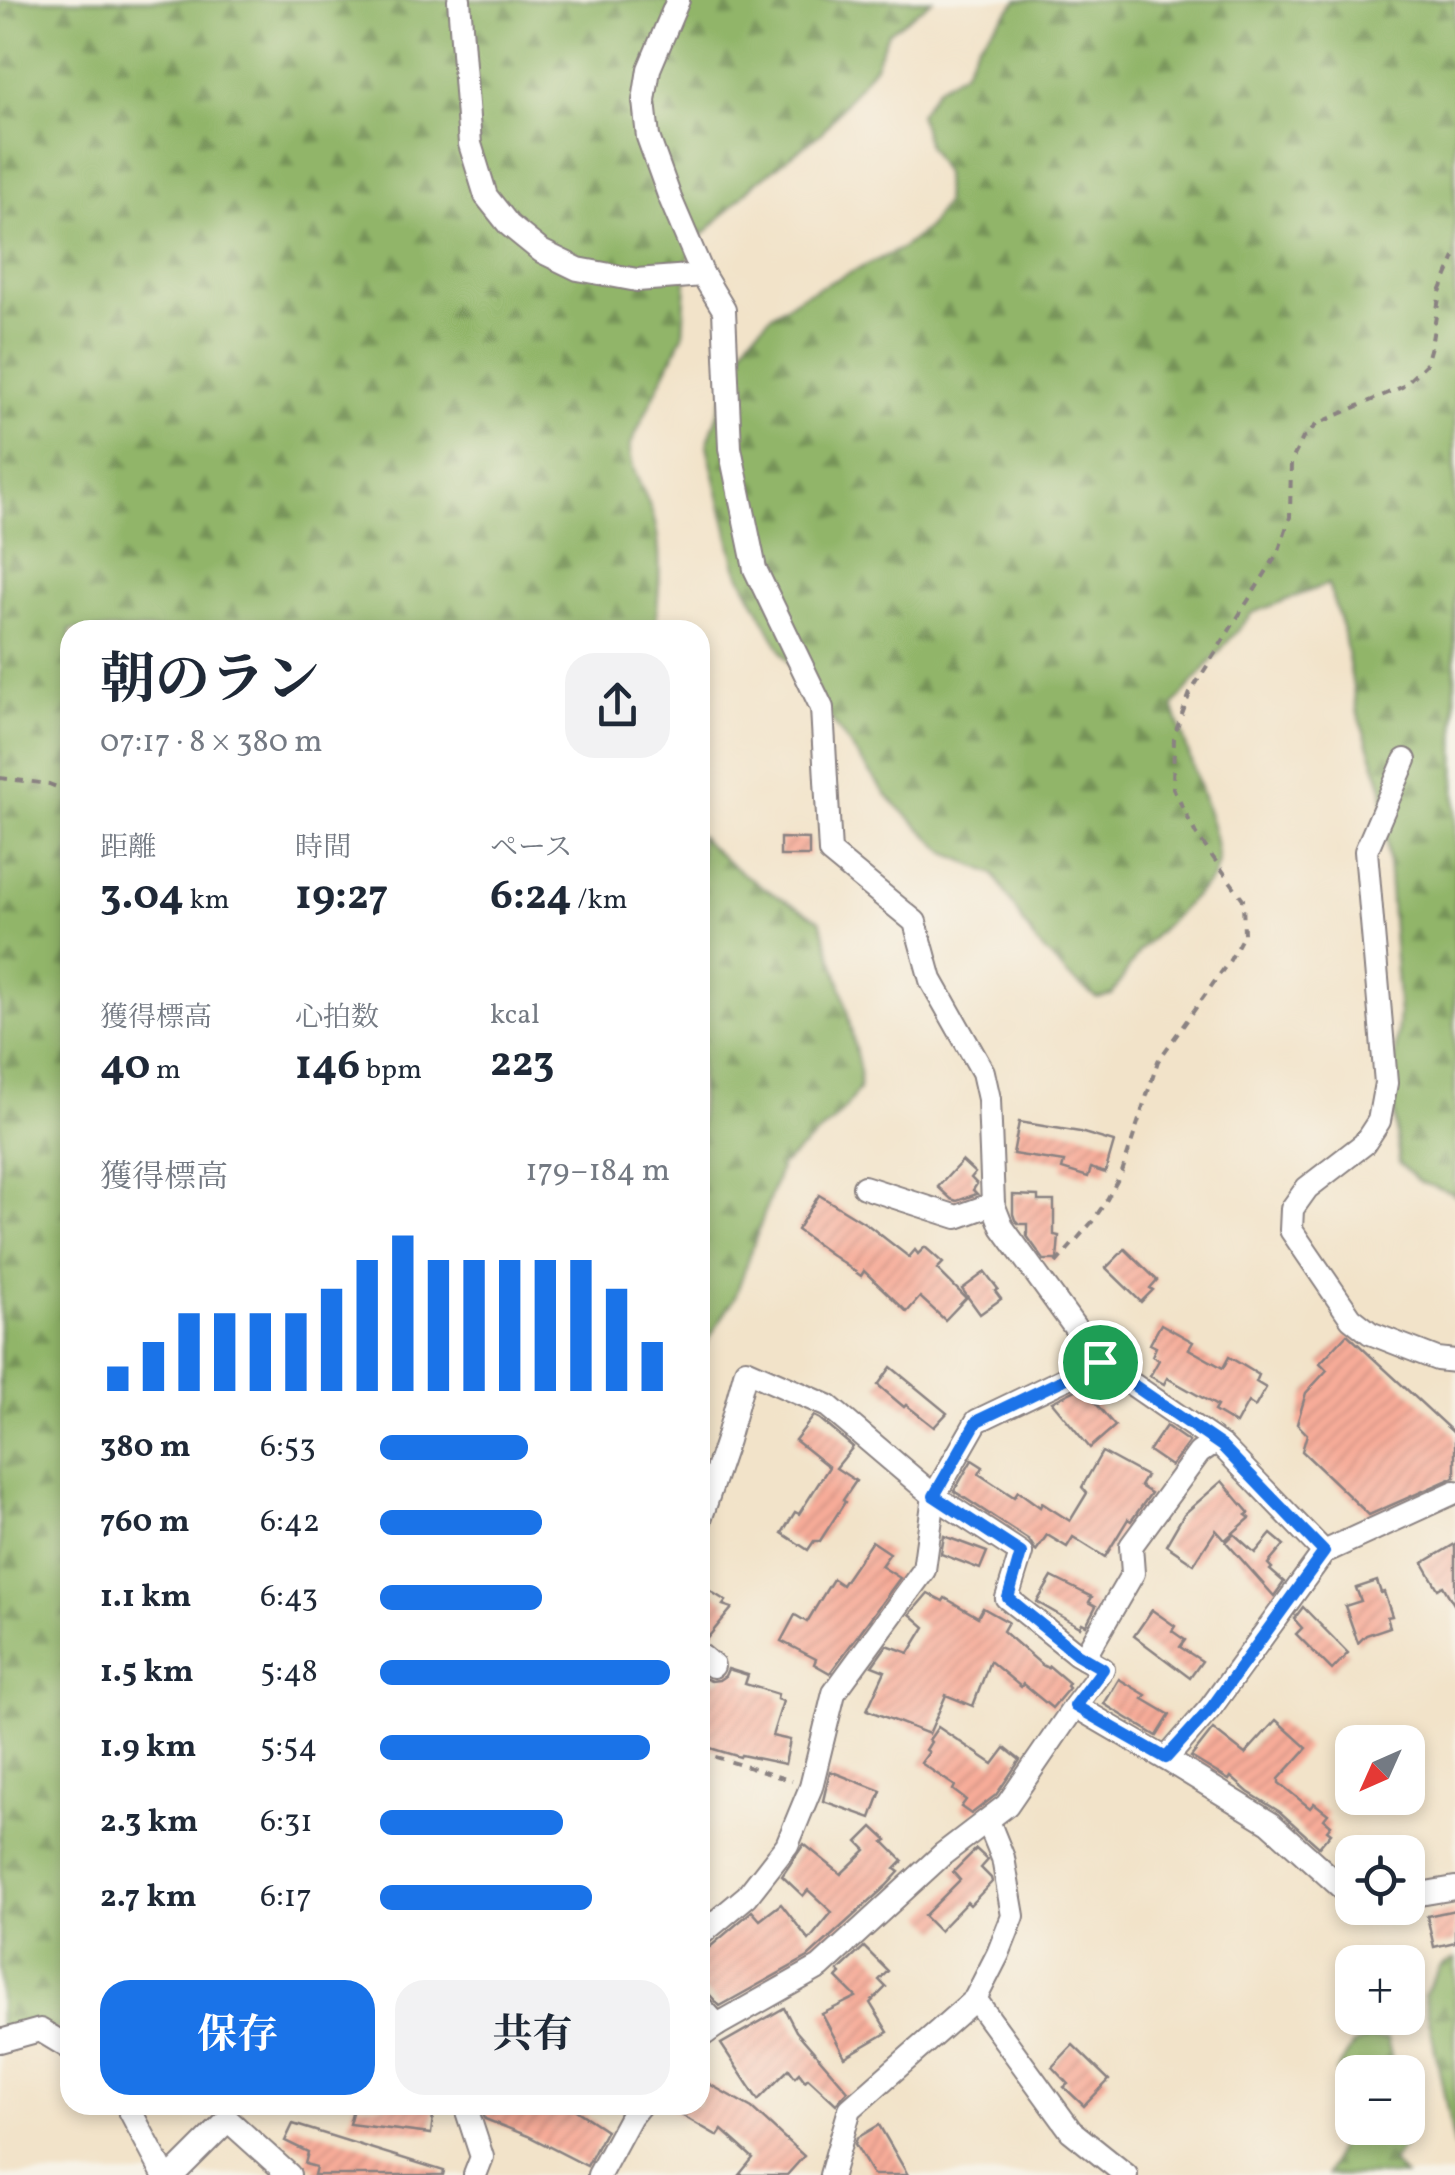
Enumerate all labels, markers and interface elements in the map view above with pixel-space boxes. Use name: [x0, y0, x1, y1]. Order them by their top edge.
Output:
text: 朝のラン: [100, 645, 320, 721]
button: share: [565, 653, 670, 758]
text: 07:17 · 8 × 380 m: [100, 721, 323, 765]
text: 距離: [100, 829, 156, 868]
text: 時間: [295, 829, 351, 868]
text: ペース: [490, 829, 573, 868]
text: 3.04: [100, 868, 184, 927]
text: 19:27: [295, 868, 388, 927]
text: 6:24: [490, 868, 572, 927]
text: km: [184, 881, 230, 920]
text: /km: [572, 881, 628, 920]
text: kcal: [490, 996, 540, 1035]
text: 獲得標高: [100, 999, 212, 1038]
text: 心拍数: [295, 999, 379, 1038]
text: 223: [490, 1035, 555, 1094]
text: 40: [100, 1038, 150, 1097]
text: 146: [295, 1038, 360, 1097]
text: m: [150, 1051, 181, 1090]
text: bpm: [360, 1051, 422, 1090]
text: 179–184 m: [525, 1150, 670, 1194]
text: 獲得標高: [100, 1157, 228, 1201]
pin: [1058, 1320, 1143, 1405]
icon: arrive: [1073, 1335, 1128, 1390]
text: 380 m: [100, 1426, 191, 1470]
text: 6:53: [260, 1426, 316, 1470]
text: 760 m: [100, 1501, 190, 1545]
text: 6:42: [260, 1501, 320, 1545]
text: 1.1 km: [100, 1576, 192, 1620]
text: 6:43: [260, 1576, 318, 1620]
text: 1.5 km: [100, 1651, 194, 1695]
text: 5:48: [260, 1651, 318, 1695]
north arrow: [1335, 1725, 1425, 1815]
map controls: [1335, 1725, 1425, 2145]
text: 1.9 km: [100, 1726, 196, 1770]
text: 5:54: [260, 1726, 317, 1770]
text: 2.3 km: [100, 1801, 198, 1845]
text: 6:31: [260, 1801, 313, 1845]
button: locate: [1335, 1835, 1425, 1925]
text: 2.7 km: [100, 1876, 197, 1920]
text: 6:17: [260, 1876, 312, 1920]
button: +: [1335, 1945, 1425, 2035]
button: 保存: [100, 1980, 375, 2095]
button: 共有: [395, 1980, 670, 2095]
button: −: [1335, 2055, 1425, 2145]

